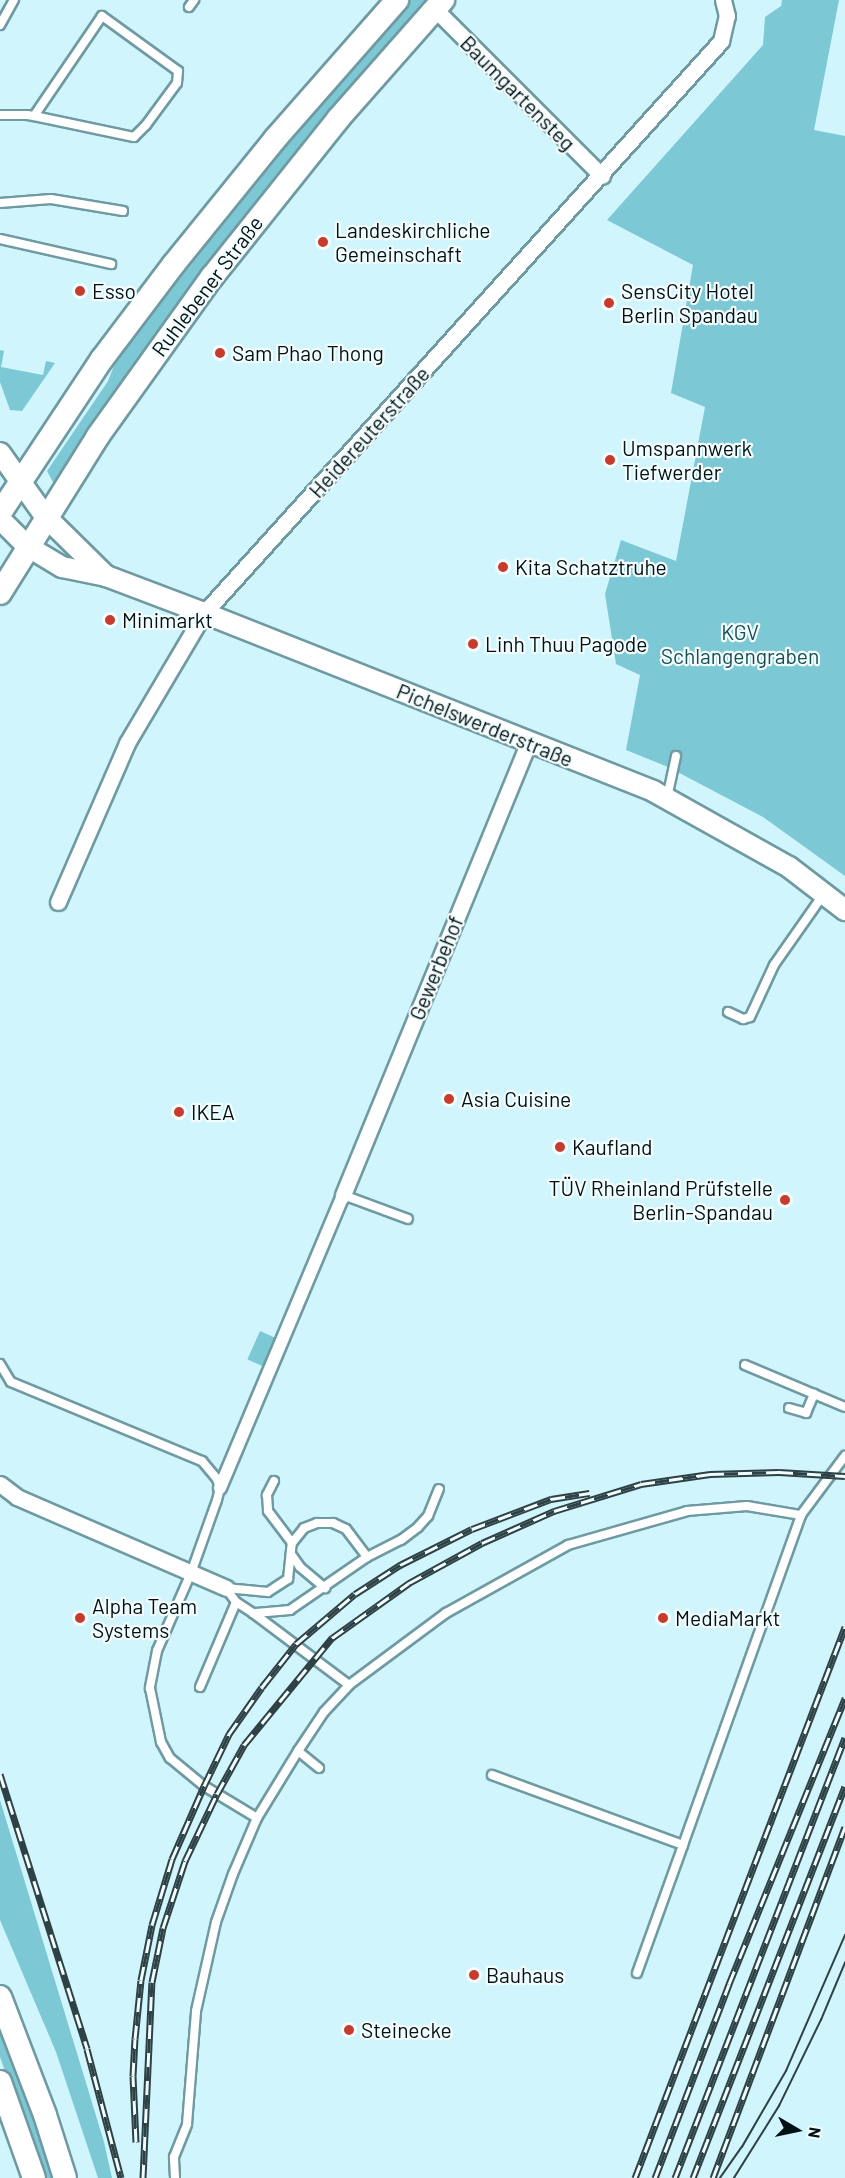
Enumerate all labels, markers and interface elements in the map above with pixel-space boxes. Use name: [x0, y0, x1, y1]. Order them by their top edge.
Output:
street label: Baumgartensteg: [455, 30, 581, 156]
street label: Ruhlebener Straße: [146, 211, 268, 361]
place label: Landeskirchliche Gemeinschaft: [335, 217, 491, 267]
marker: Landeskirchliche Gemeinschaft: [316, 235, 330, 249]
place label: Esso: [92, 278, 136, 304]
place label: SensCity Hotel Berlin Spandau: [621, 278, 758, 328]
marker: Esso: [73, 284, 87, 298]
marker: SensCity Hotel Berlin Spandau: [602, 296, 616, 310]
place label: Sam Phao Thong: [232, 340, 384, 366]
marker: Sam Phao Thong: [213, 346, 227, 360]
street label: Heidereuterstraße: [303, 361, 435, 503]
place label: Umspannwerk Tiefwerder: [622, 435, 752, 485]
marker: Umspannwerk Tiefwerder: [603, 453, 617, 467]
place label: Kita Schatztruhe: [515, 554, 667, 580]
marker: Kita Schatztruhe: [496, 560, 510, 574]
place label: Minimarkt: [122, 607, 213, 633]
marker: Minimarkt: [103, 613, 117, 627]
park label: KGV Schlangengraben: [661, 619, 819, 669]
place label: Linh Thuu Pagode: [485, 631, 648, 657]
marker: Linh Thuu Pagode: [466, 637, 480, 651]
street label: Pichelswerderstraße: [393, 678, 577, 772]
street label: Gewerbehof: [404, 912, 468, 1024]
place label: Asia Cuisine: [461, 1086, 571, 1112]
marker: Asia Cuisine: [442, 1092, 456, 1106]
place label: IKEA: [191, 1099, 235, 1125]
marker: IKEA: [172, 1105, 186, 1119]
place label: Kaufland: [572, 1134, 652, 1160]
marker: Kaufland: [553, 1140, 567, 1154]
place label: TÜV Rheinland Prüfstelle Berlin-Spandau: [549, 1175, 773, 1225]
marker: TÜV Rheinland Prüfstelle Berlin-Spandau: [778, 1193, 792, 1207]
place label: Alpha Team Systems: [92, 1593, 197, 1643]
place label: MediaMarkt: [675, 1605, 780, 1631]
marker: Alpha Team Systems: [73, 1611, 87, 1625]
marker: MediaMarkt: [656, 1611, 670, 1625]
place label: Bauhaus: [486, 1962, 564, 1988]
marker: Bauhaus: [467, 1968, 481, 1982]
place label: Steinecke: [361, 2017, 452, 2043]
marker: Steinecke: [342, 2023, 356, 2037]
north arrow: [767, 2100, 827, 2160]
text: N: [805, 2126, 825, 2140]

